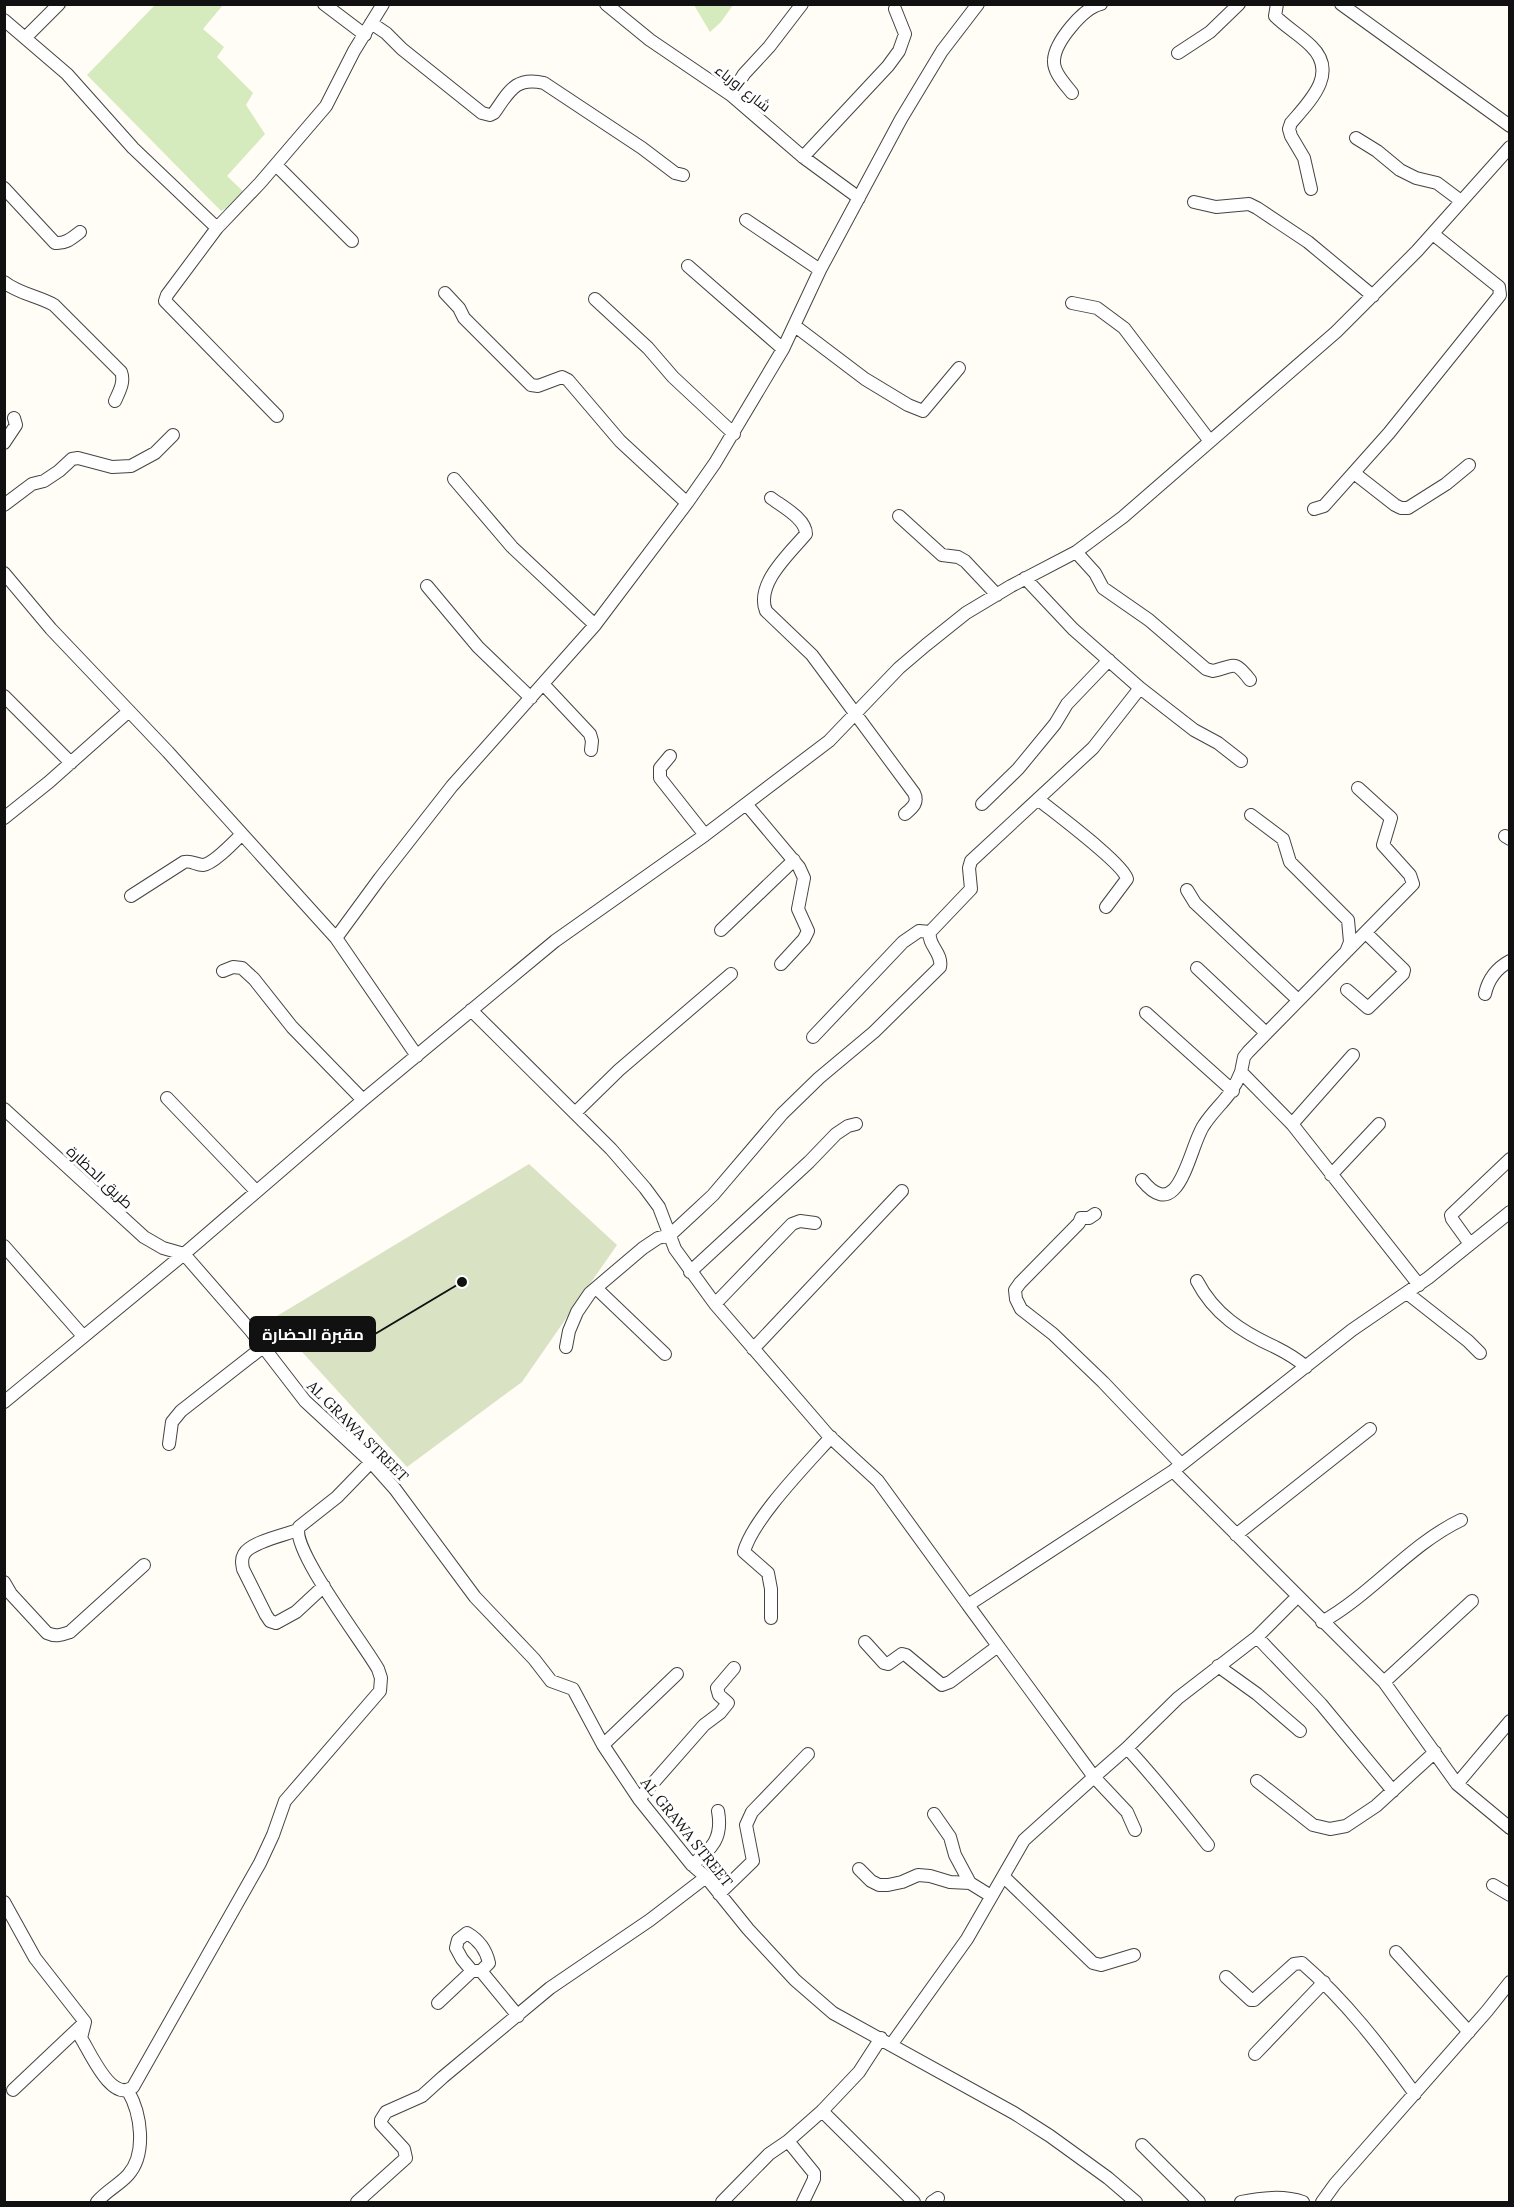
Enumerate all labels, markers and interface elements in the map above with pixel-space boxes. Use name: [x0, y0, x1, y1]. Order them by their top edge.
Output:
street label: شارع اورباء: [710, 60, 775, 117]
street label: طريق الحظارة: [62, 1141, 137, 1213]
callout: مقبرة الحضارة: [250, 1317, 375, 1351]
text: مقبرة الحضارة: [262, 1324, 364, 1344]
street label: AL GRAWA STREET: [303, 1376, 413, 1486]
street label: AL GRAWA STREET: [636, 1773, 737, 1891]

